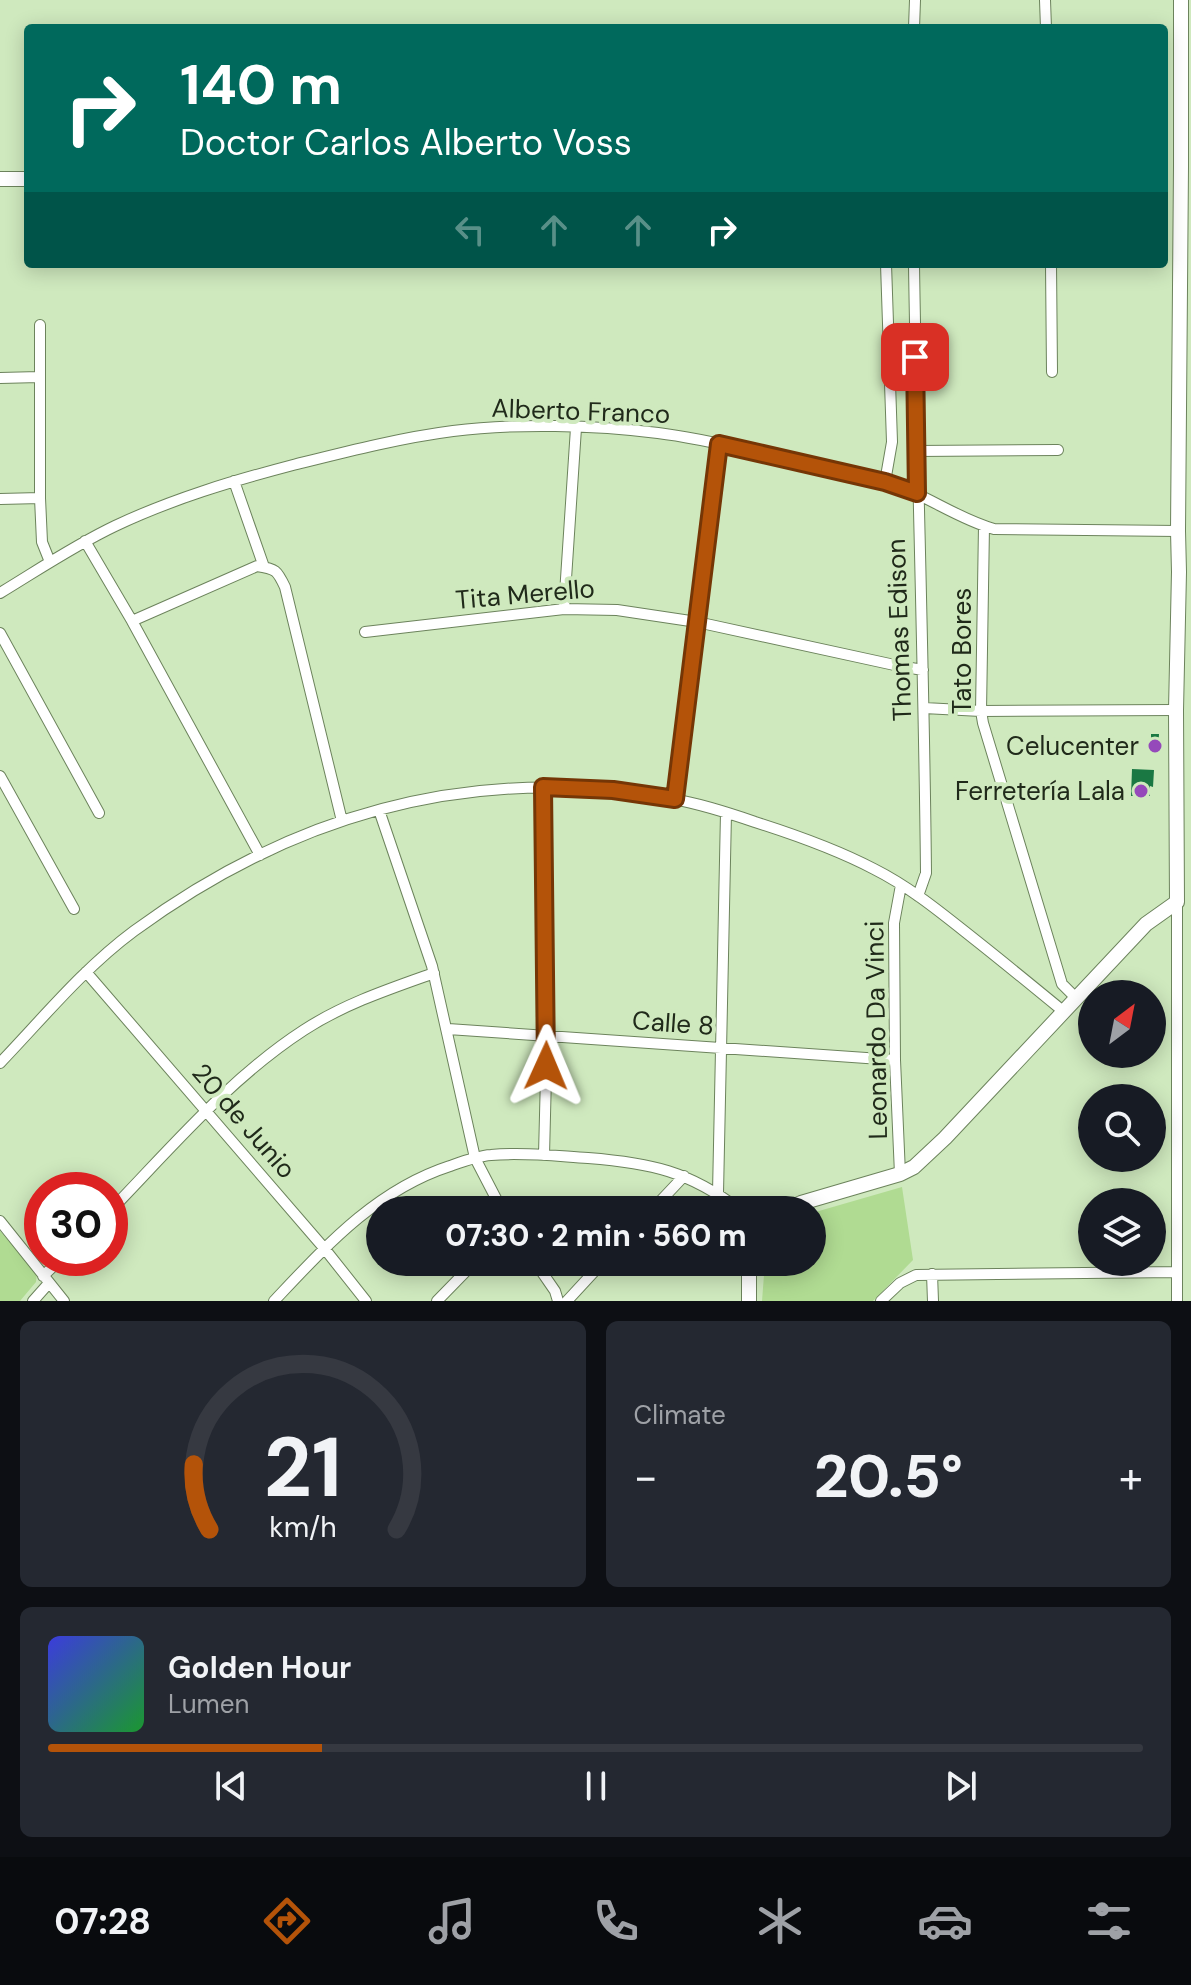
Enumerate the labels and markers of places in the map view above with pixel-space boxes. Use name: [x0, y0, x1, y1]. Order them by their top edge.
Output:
pin: [881, 323, 949, 391]
place label: Celucenter: [1006, 729, 1139, 763]
marker: Celucenter: [1146, 737, 1164, 755]
place label: Ferretería Lala: [955, 774, 1125, 808]
marker: Ferretería Lala: [1132, 782, 1150, 800]

